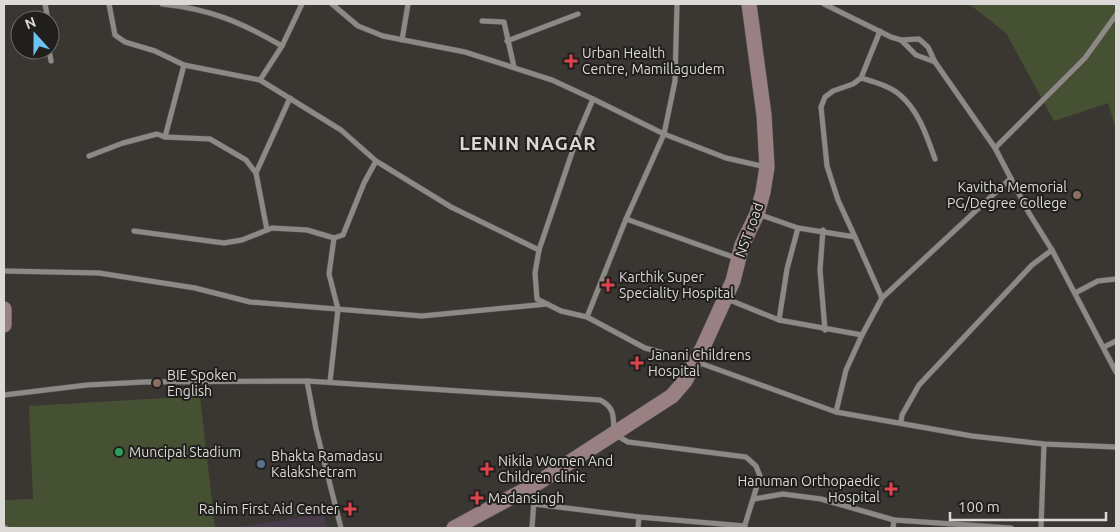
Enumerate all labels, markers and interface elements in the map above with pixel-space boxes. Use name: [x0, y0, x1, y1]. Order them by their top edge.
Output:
north arrow: [10, 10, 60, 60]
text: N: [23, 14, 38, 32]
place label: Urban Health Centre, Mamillagudem: [582, 45, 725, 77]
marker: Urban Health Centre, Mamillagudem: [564, 54, 578, 68]
district label: LENIN NAGAR: [459, 132, 597, 154]
place label: Kavitha Memorial PG/Degree College: [947, 179, 1067, 211]
marker: Kavitha Memorial PG/Degree College: [1071, 189, 1083, 201]
street label: NST road: [732, 200, 766, 260]
place label: Karthik Super Speciality Hospital: [619, 269, 734, 301]
marker: Karthik Super Speciality Hospital: [601, 278, 615, 292]
place label: Janani Childrens Hospital: [648, 347, 751, 379]
marker: Janani Childrens Hospital: [630, 356, 644, 370]
place label: BIE Spoken English: [167, 367, 237, 399]
marker: BIE Spoken English: [151, 377, 163, 389]
place label: Muncipal Stadium: [129, 444, 241, 460]
marker: Muncipal Stadium: [113, 446, 125, 458]
place label: Bhakta Ramadasu Kalakshetram: [271, 448, 383, 480]
place label: Nikila Women And Children clinic: [498, 453, 613, 485]
marker: Bhakta Ramadasu Kalakshetram: [255, 458, 267, 470]
marker: Nikila Women And Children clinic: [480, 462, 494, 476]
place label: Hanuman Orthopaedic Hospital: [738, 473, 880, 505]
marker: Hanuman Orthopaedic Hospital: [884, 482, 898, 496]
place label: Madansingh: [488, 490, 564, 506]
scale bar: [950, 490, 1106, 522]
marker: Madansingh: [470, 491, 484, 505]
text: 100 m: [958, 498, 1000, 515]
place label: Rahim First Aid Center: [199, 501, 340, 517]
marker: Rahim First Aid Center: [343, 502, 357, 516]

